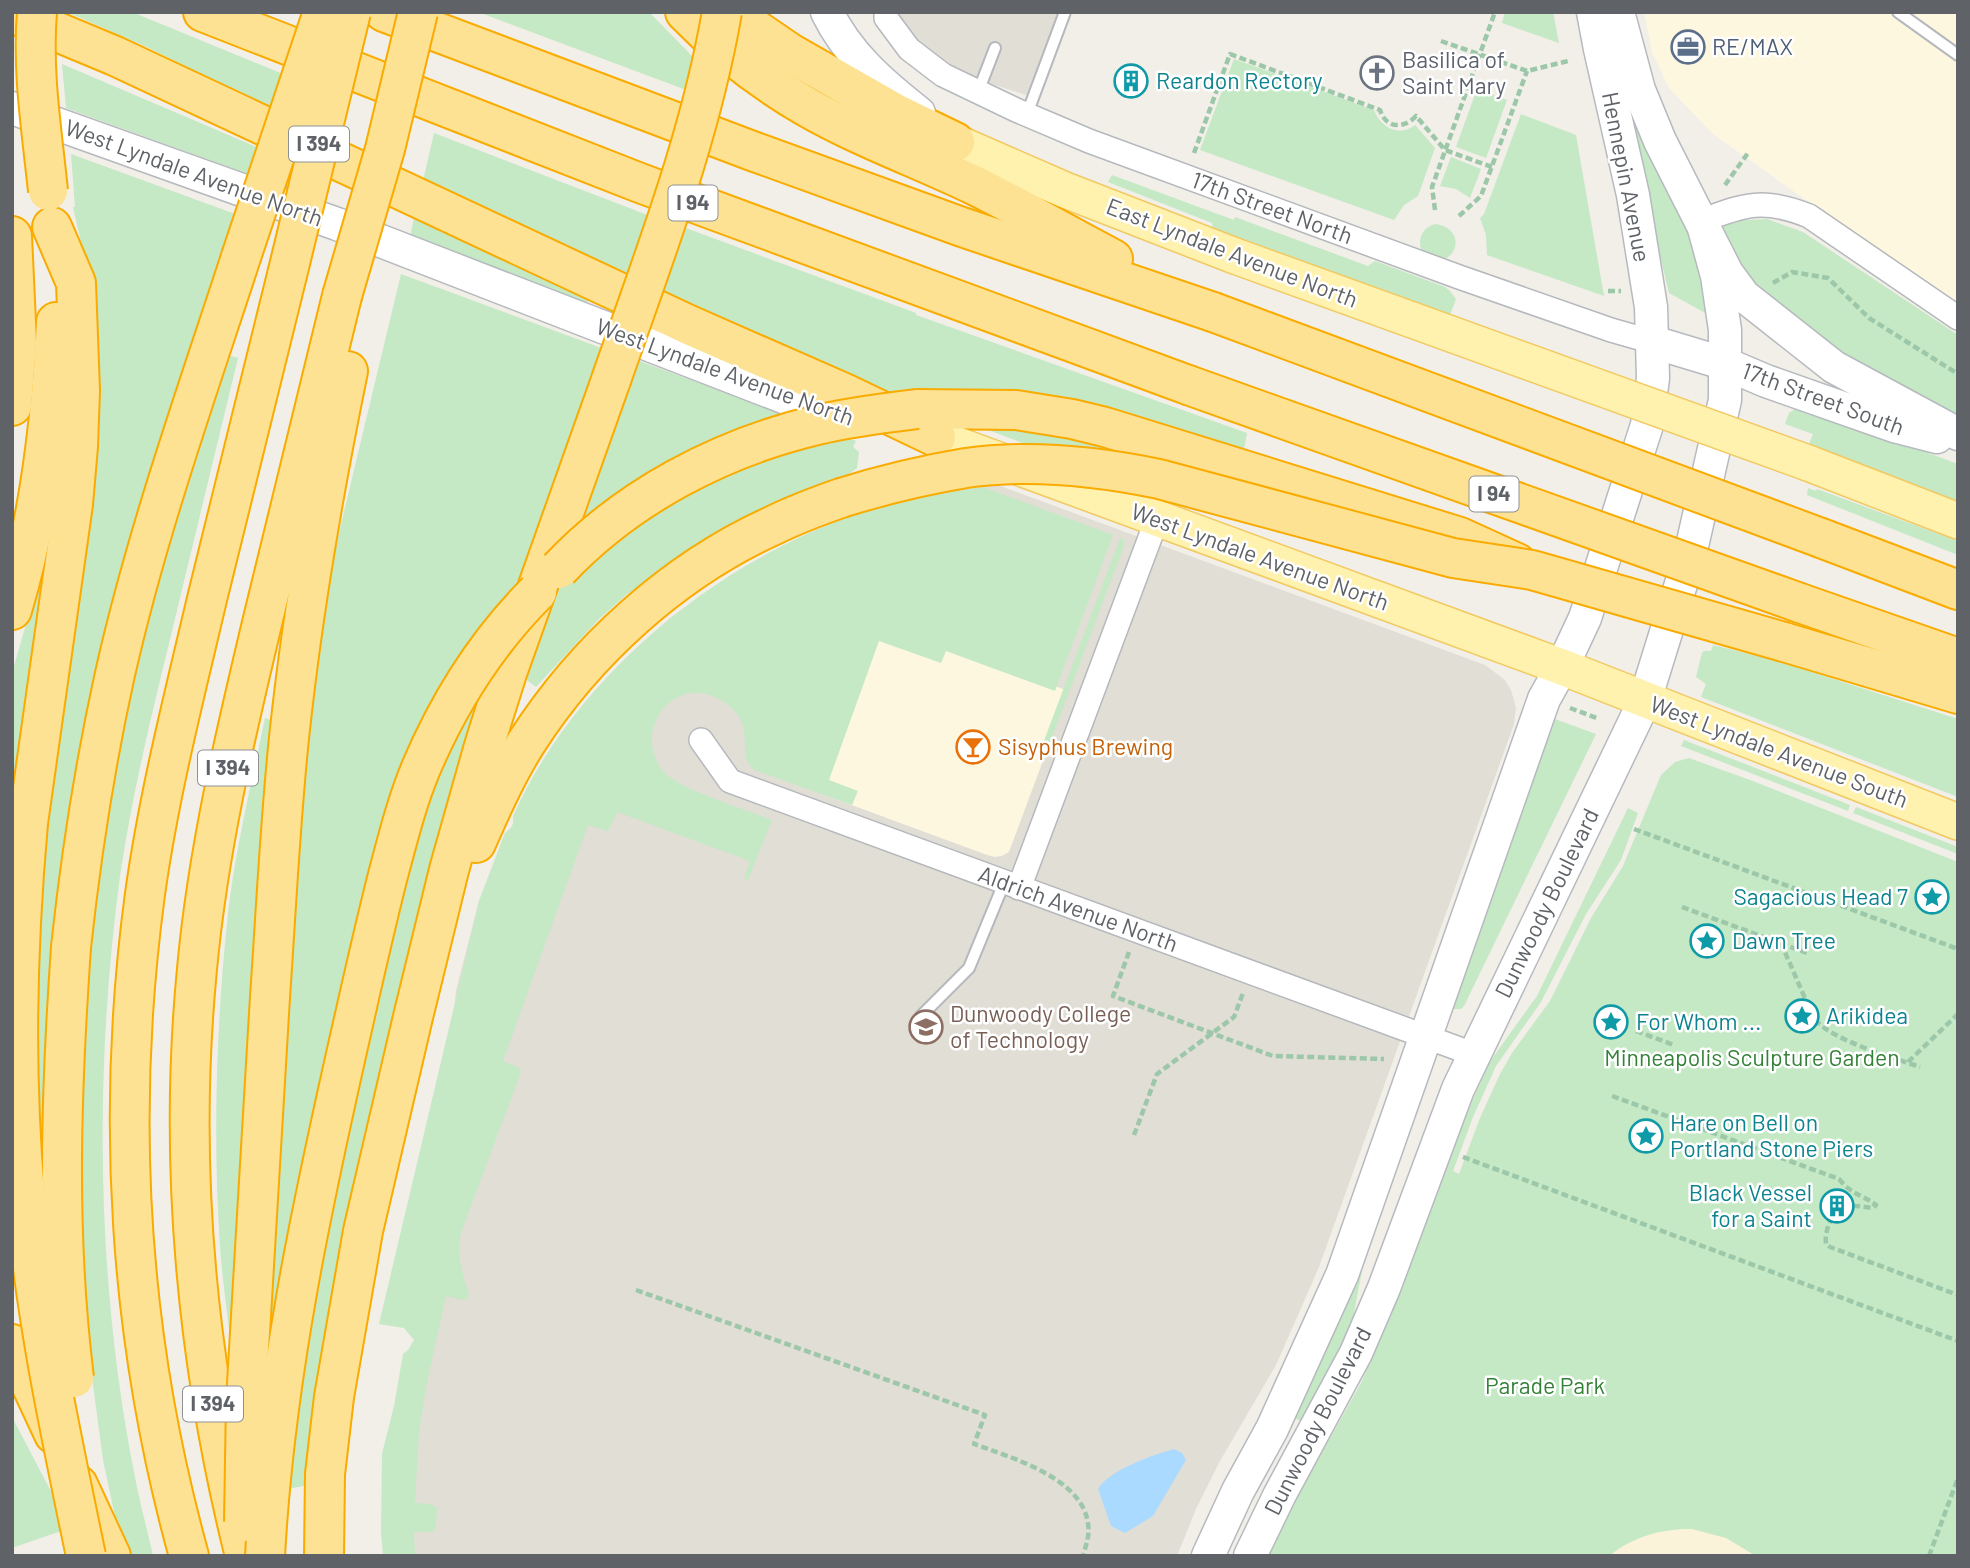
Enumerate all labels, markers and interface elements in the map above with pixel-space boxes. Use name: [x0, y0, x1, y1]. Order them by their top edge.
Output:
office icon: RE/MAX: [1669, 28, 1707, 66]
place label: RE/MAX: [1712, 32, 1793, 60]
place label: Basilica of Saint Mary: [1402, 45, 1507, 99]
church icon: Basilica of Saint Mary: [1358, 54, 1396, 92]
building icon: Reardon Rectory: [1112, 62, 1150, 100]
place label: Reardon Rectory: [1156, 66, 1323, 94]
street label: Hennepin Avenue: [1597, 89, 1657, 264]
street label: West Lyndale Avenue North: [62, 112, 327, 232]
road number: I 394: [289, 127, 349, 162]
street label: 17th Street North: [1188, 165, 1357, 249]
road number: I 94: [668, 186, 718, 220]
street label: East Lyndale Avenue North: [1103, 191, 1362, 313]
street label: West Lyndale Avenue North: [593, 311, 858, 431]
street label: 17th Street South: [1738, 356, 1908, 440]
road number: I 94: [1470, 476, 1518, 512]
street label: West Lyndale Avenue North: [1128, 496, 1393, 616]
street label: West Lyndale Avenue South: [1646, 689, 1912, 813]
bar icon: Sisyphus Brewing: [954, 728, 992, 766]
place label: Sisyphus Brewing: [998, 732, 1173, 760]
road number: I 394: [198, 750, 258, 786]
street label: Dunwoody Boulevard: [1488, 803, 1604, 1002]
street label: Aldrich Avenue North: [975, 859, 1182, 957]
place icon: Sagacious Head 7: [1913, 878, 1951, 916]
place label: Sagacious Head 7: [1733, 882, 1908, 910]
place icon: Dawn Tree: [1688, 922, 1726, 960]
place label: Dawn Tree: [1732, 926, 1836, 954]
place icon: Arikidea: [1783, 997, 1821, 1035]
place label: Dunwoody College of Technology: [950, 999, 1131, 1053]
place label: Arikidea: [1826, 1001, 1908, 1029]
place icon: For Whom ...: [1592, 1003, 1630, 1041]
place label: For Whom ...: [1636, 1007, 1761, 1035]
school or university icon: Dunwoody College of Technology: [907, 1008, 945, 1046]
park label: Minneapolis Sculpture Garden: [1604, 1043, 1900, 1071]
place label: Hare on Bell on Portland Stone Piers: [1670, 1108, 1873, 1162]
place icon: Hare on Bell on Portland Stone Piers: [1627, 1117, 1665, 1155]
place label: Black Vessel for a Saint: [1689, 1178, 1812, 1232]
building icon: Black Vessel for a Saint: [1818, 1187, 1856, 1225]
street label: Dunwoody Boulevard: [1258, 1322, 1377, 1519]
park label: Parade Park: [1485, 1371, 1605, 1399]
road number: I 394: [183, 1386, 243, 1422]

